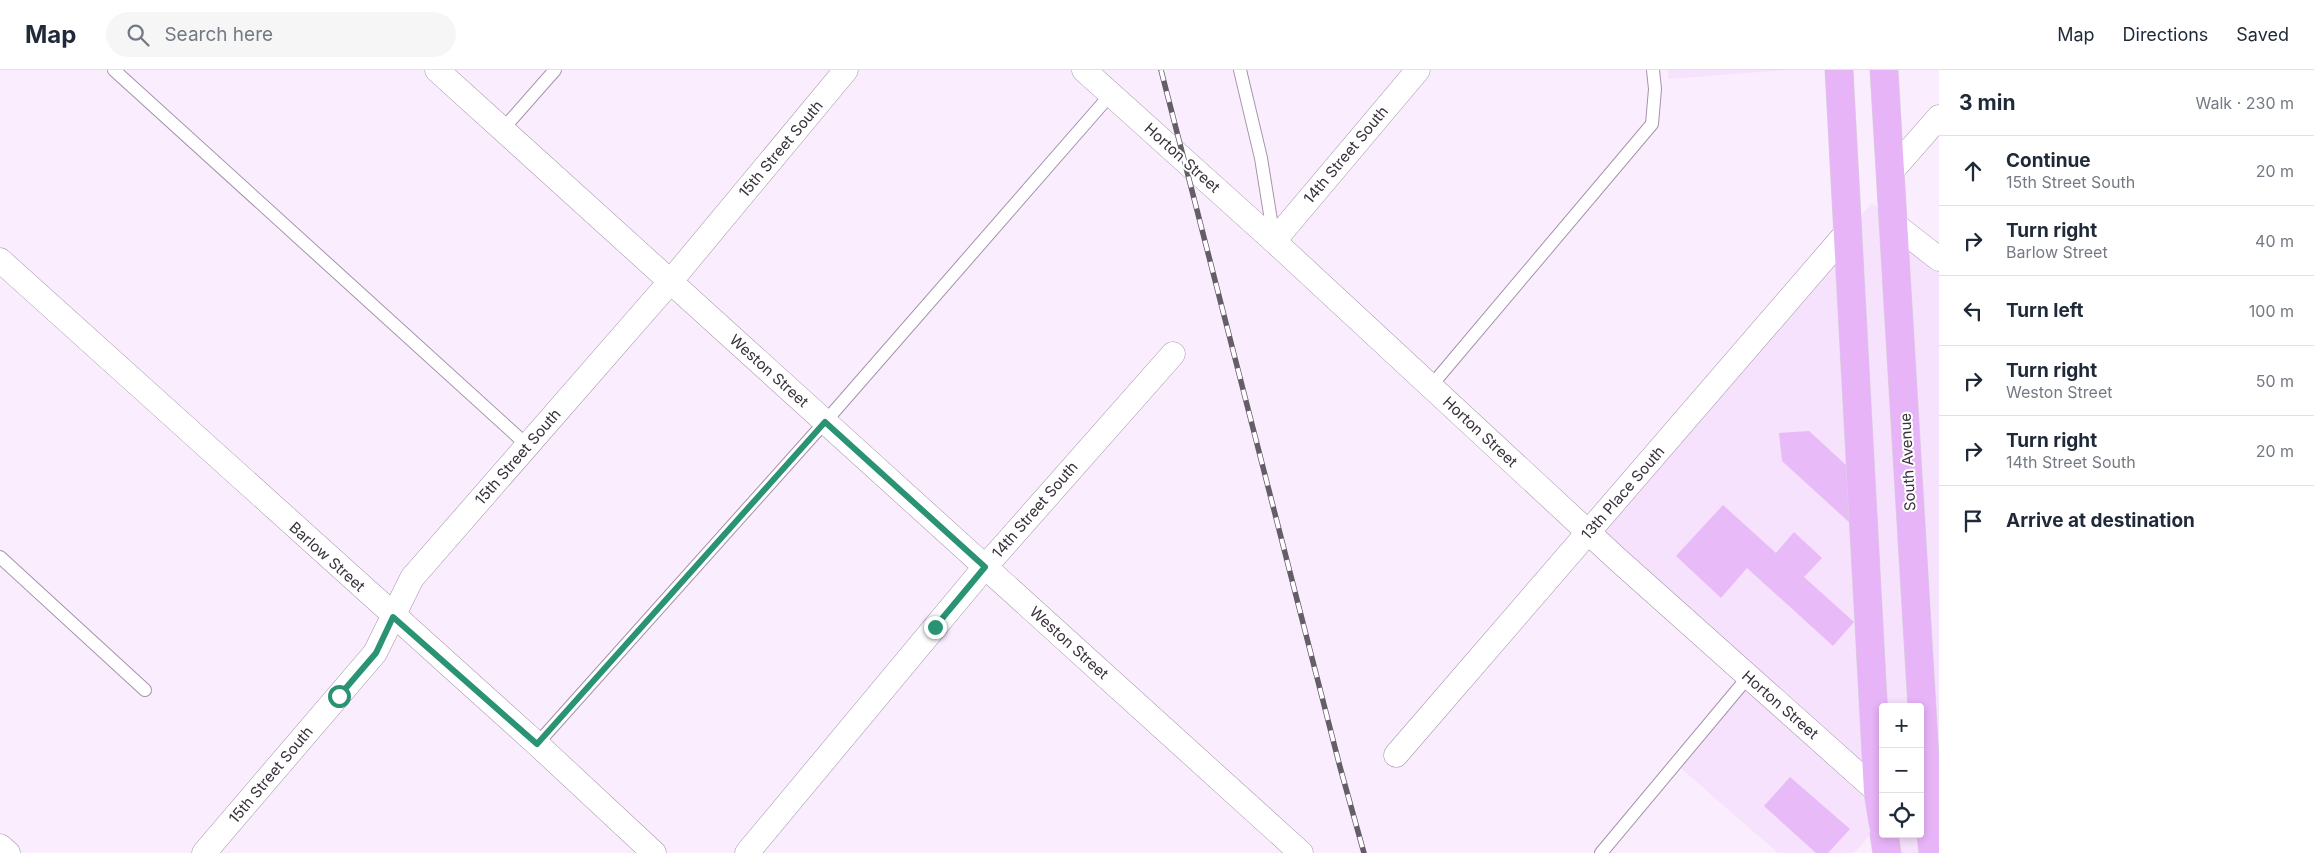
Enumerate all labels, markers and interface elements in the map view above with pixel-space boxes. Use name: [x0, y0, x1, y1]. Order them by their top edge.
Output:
search box: [106, 12, 456, 57]
text: Map: [25, 20, 76, 49]
icon: search: [124, 21, 152, 49]
text: Search here: [164, 23, 273, 46]
text: Map: [2057, 24, 2095, 45]
text: Directions: [2123, 24, 2208, 45]
text: Saved: [2236, 24, 2289, 45]
text: 3 min: [1959, 90, 2015, 115]
text: Walk · 230 m: [2196, 93, 2294, 113]
street label: 15th Street South: [734, 96, 827, 201]
street label: 14th Street South: [1299, 102, 1392, 207]
street label: Horton Street: [1141, 119, 1224, 197]
text: Continue: [2006, 149, 2091, 172]
icon: ahead: [1959, 157, 1987, 185]
text: 20 m: [2256, 161, 2294, 181]
text: 15th Street South: [2006, 172, 2135, 192]
text: Turn right: [2006, 219, 2097, 242]
icon: right: [1959, 227, 1987, 255]
text: 40 m: [2255, 231, 2294, 251]
text: Barlow Street: [2006, 242, 2108, 262]
icon: left: [1959, 297, 1987, 325]
text: Turn left: [2006, 299, 2084, 322]
text: 100 m: [2249, 301, 2294, 321]
street label: Weston Street: [726, 330, 813, 411]
text: Turn right: [2006, 359, 2097, 382]
icon: right: [1959, 367, 1987, 395]
text: 50 m: [2256, 371, 2294, 391]
text: Weston Street: [2006, 382, 2113, 402]
street label: Horton Street: [1439, 392, 1522, 471]
street label: 15th Street South: [471, 405, 564, 509]
street label: South Avenue: [1895, 413, 1920, 512]
text: Turn right: [2006, 429, 2097, 452]
icon: right: [1959, 437, 1987, 465]
text: 20 m: [2256, 441, 2294, 461]
street label: 13th Place South: [1577, 442, 1668, 543]
text: 14th Street South: [2006, 452, 2136, 472]
street label: 14th Street South: [988, 458, 1082, 562]
icon: arrive: [1959, 507, 1987, 535]
text: Arrive at destination: [2006, 509, 2195, 532]
street label: Barlow Street: [286, 518, 369, 596]
street label: Weston Street: [1026, 602, 1113, 683]
route end: [924, 616, 947, 639]
street label: Horton Street: [1738, 666, 1823, 743]
route start: [328, 685, 351, 708]
map controls: [1879, 703, 1924, 838]
button: +: [1879, 703, 1924, 748]
street label: 15th Street South: [224, 722, 317, 827]
button: −: [1879, 748, 1924, 793]
button: locate: [1879, 793, 1924, 838]

